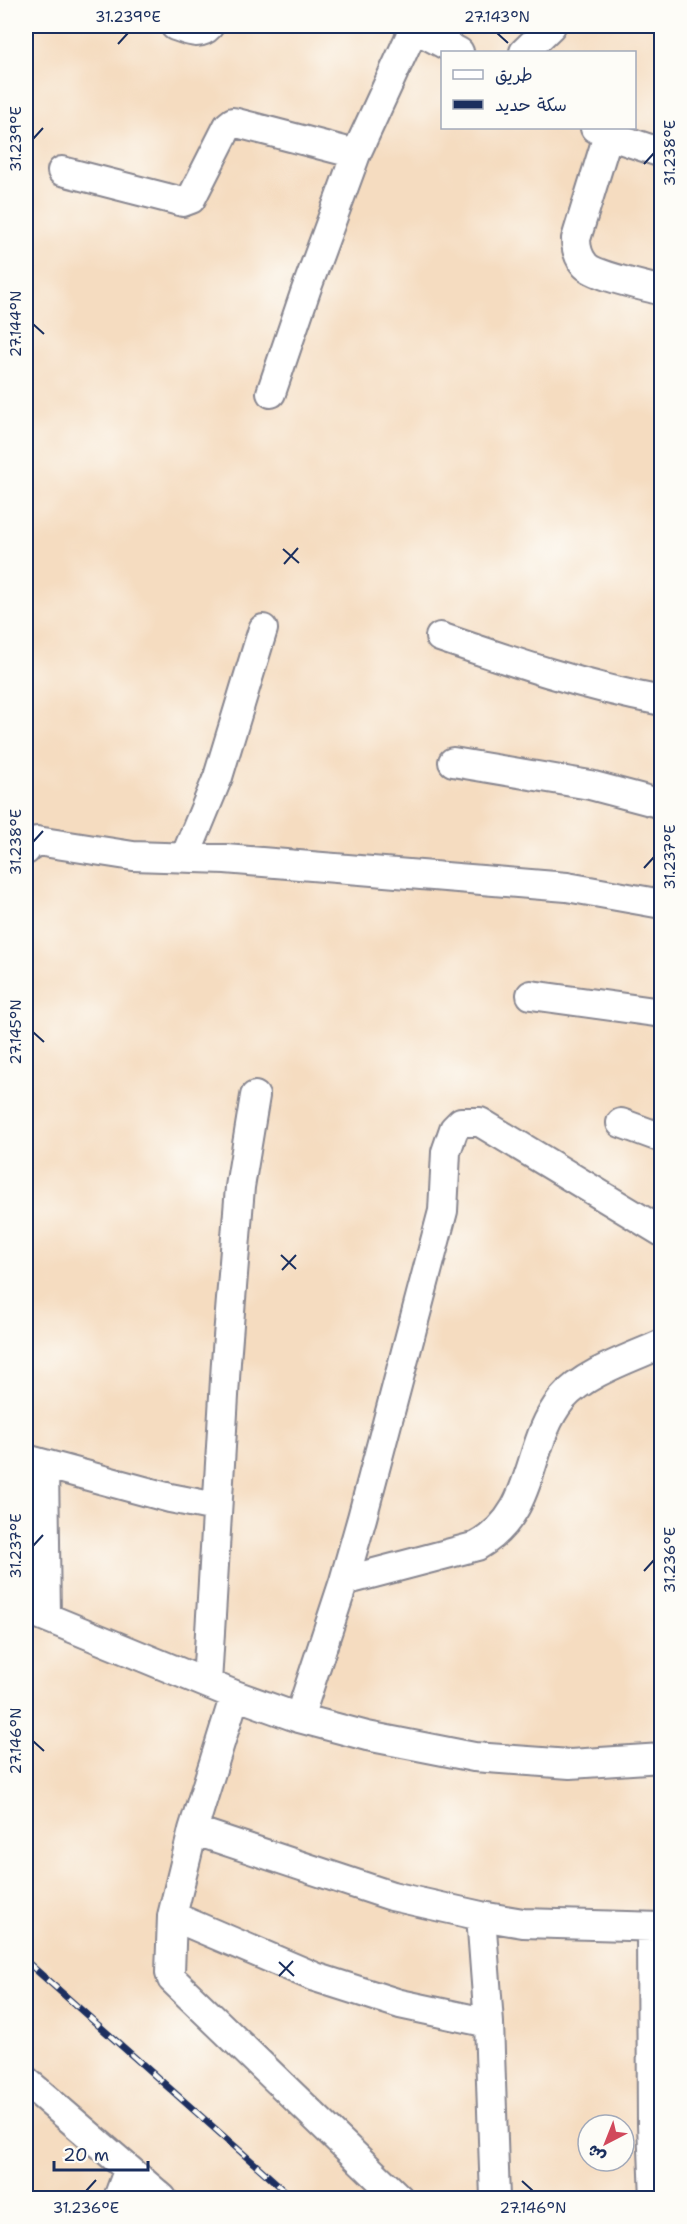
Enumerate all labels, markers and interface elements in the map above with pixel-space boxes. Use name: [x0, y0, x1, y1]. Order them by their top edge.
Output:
text: 31.239°E: [95, 7, 161, 27]
text: 27.143°N: [464, 7, 530, 27]
legend: [441, 51, 636, 129]
text: طريق: [495, 63, 533, 87]
text: سكة حديد: [495, 93, 567, 117]
text: 31.239°E: [6, 106, 26, 172]
text: 31.238°E: [660, 120, 680, 186]
text: 27.144°N: [6, 291, 26, 357]
text: 31.238°E: [6, 809, 26, 875]
text: 31.237°E: [660, 824, 680, 890]
text: 27.145°N: [6, 999, 26, 1065]
text: 31.237°E: [6, 1513, 26, 1579]
text: 31.236°E: [660, 1527, 680, 1593]
text: 27.146°N: [6, 1708, 26, 1774]
north arrow: [576, 2113, 636, 2173]
scale bar: [54, 2134, 148, 2172]
text: ش: [583, 2140, 610, 2167]
text: 20 m: [63, 2143, 109, 2167]
text: 31.236°E: [53, 2198, 119, 2218]
text: 27.146°N: [500, 2198, 566, 2218]

